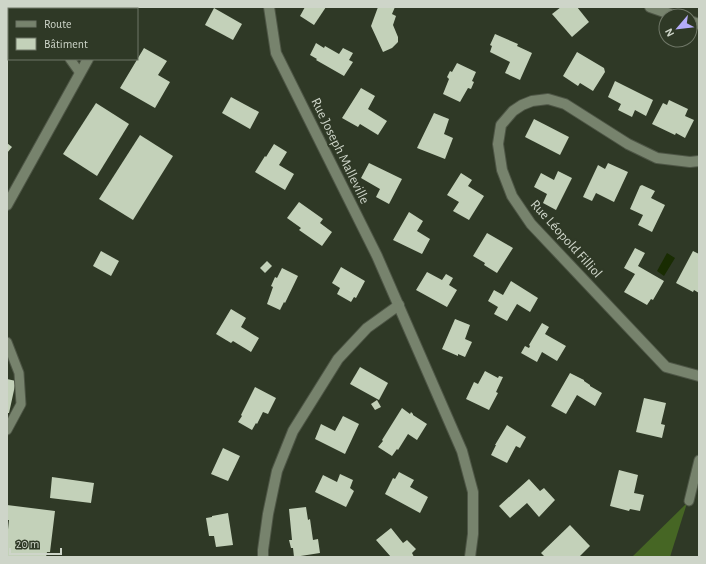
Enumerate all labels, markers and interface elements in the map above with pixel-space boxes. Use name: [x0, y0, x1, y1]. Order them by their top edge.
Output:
legend: [8, 8, 138, 60]
north arrow: [658, 8, 698, 48]
text: Route: [44, 18, 71, 30]
text: N: [663, 26, 676, 38]
text: Bâtiment: [44, 38, 88, 50]
street label: Rue Joseph Malleville: [308, 96, 372, 206]
street label: Rue Léopold Filliol: [528, 197, 604, 281]
scale bar: [10, 530, 61, 556]
text: 20 m: [16, 538, 39, 550]

